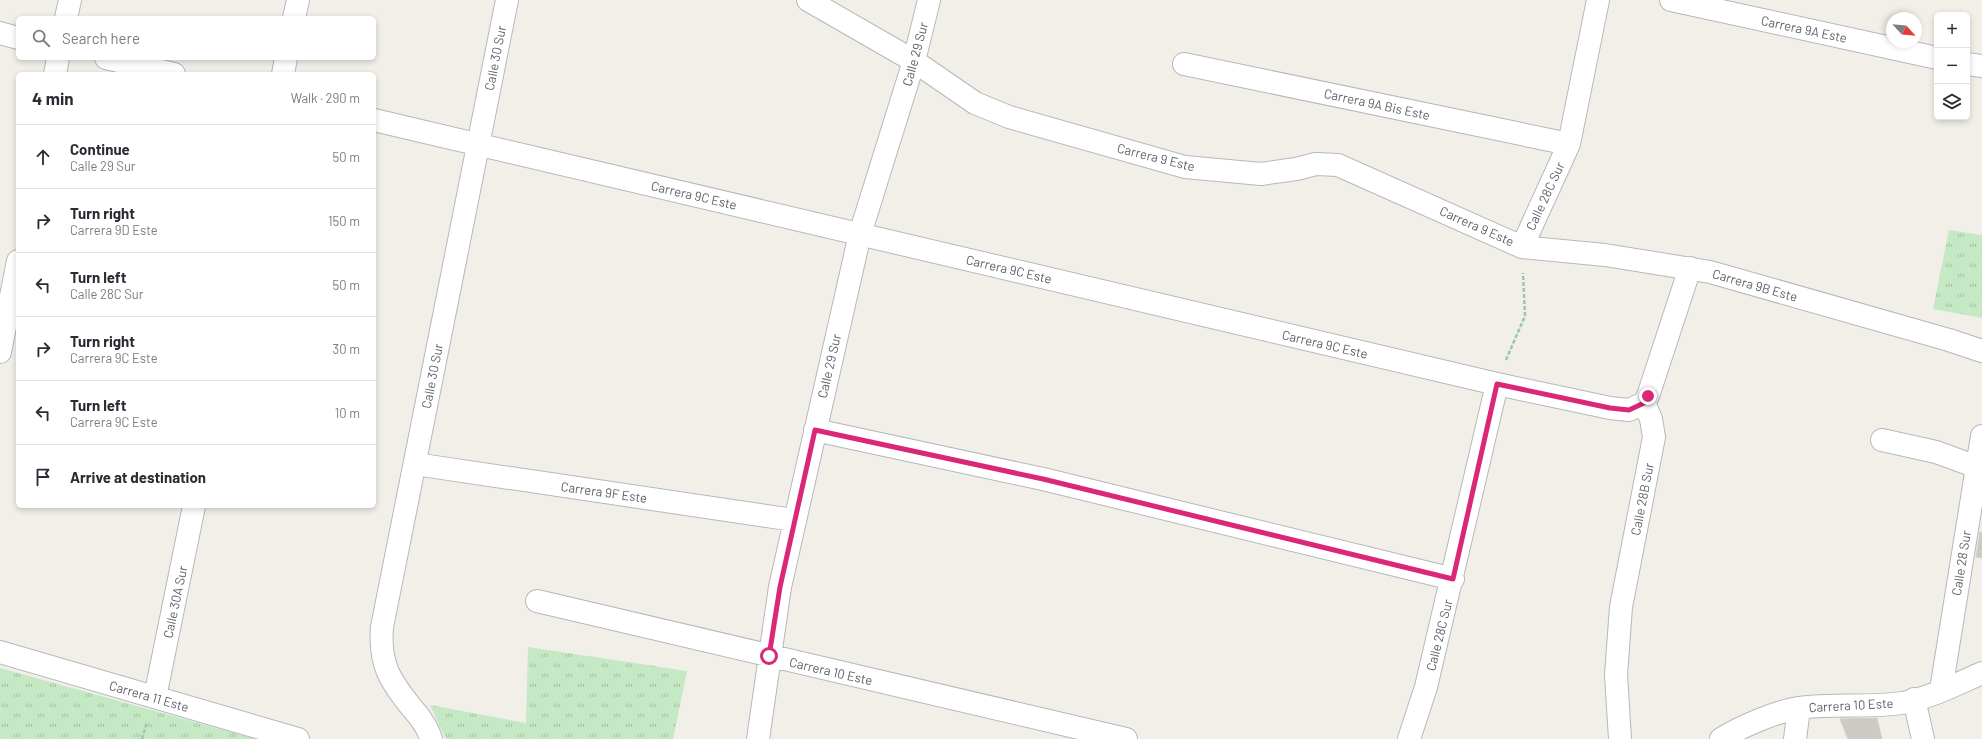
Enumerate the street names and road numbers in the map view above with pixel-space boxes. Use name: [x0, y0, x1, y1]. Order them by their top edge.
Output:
street label: Carrera 9A Este: [1760, 12, 1849, 46]
street label: Calle 29 Sur: [899, 20, 931, 88]
street label: Calle 30 Sur: [481, 24, 509, 92]
street label: Carrera 9A Bis Este: [1323, 85, 1431, 123]
street label: Carrera 9 Este: [1115, 140, 1197, 174]
street label: Calle 28C Sur: [1522, 159, 1568, 233]
street label: Carrera 9C Este: [650, 177, 739, 213]
street label: Carrera 9 Este: [1437, 202, 1517, 250]
street label: Carrera 9C Este: [965, 251, 1054, 287]
street label: Carrera 9B Este: [1711, 265, 1799, 305]
street label: Carrera 9C Este: [1281, 326, 1370, 362]
street label: Calle 29 Sur: [814, 332, 844, 400]
street label: Calle 30 Sur: [418, 342, 446, 410]
street label: Calle 28B Sur: [1627, 461, 1657, 537]
street label: Carrera 9F Este: [560, 478, 648, 506]
street label: Calle 28 Sur: [1948, 529, 1974, 597]
street label: Calle 30A Sur: [160, 564, 191, 640]
street label: Calle 28C Sur: [1422, 597, 1456, 673]
street label: Carrera 10 Este: [788, 654, 874, 688]
street label: Carrera 11 Este: [107, 677, 191, 715]
street label: Carrera 10 Este: [1808, 695, 1894, 715]

